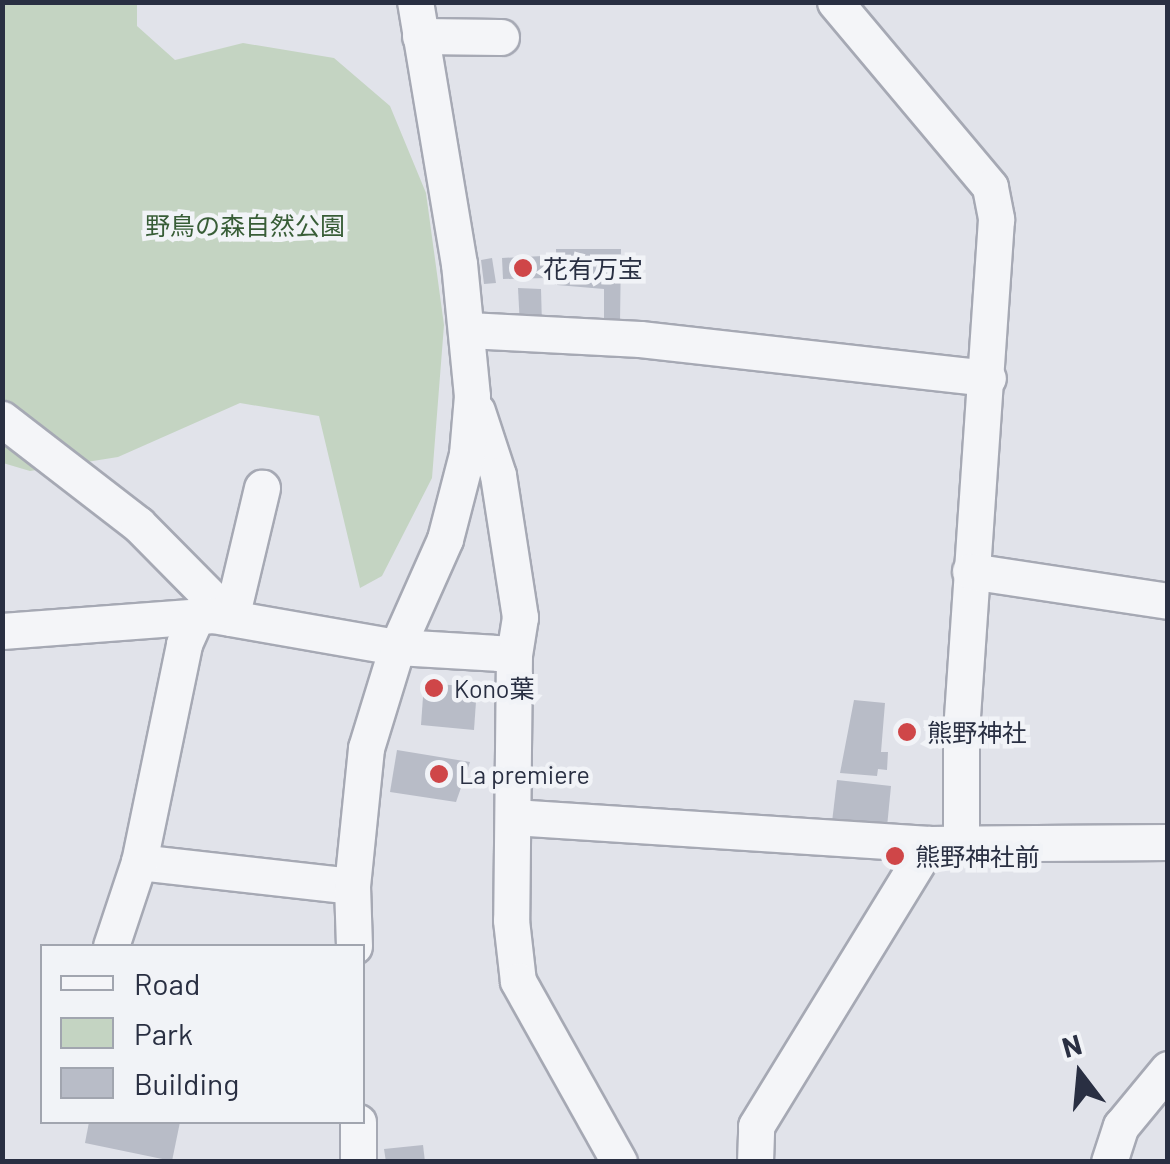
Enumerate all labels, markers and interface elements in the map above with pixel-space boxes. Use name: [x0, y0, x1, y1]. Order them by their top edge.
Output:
park label: 野鳥の森自然公園: [145, 210, 345, 240]
place label: 花有万宝: [543, 253, 643, 283]
marker: 花有万宝: [512, 257, 534, 279]
place label: Kono葉: [454, 673, 534, 703]
marker: Kono葉: [423, 677, 445, 699]
place label: 熊野神社: [927, 717, 1027, 747]
marker: 熊野神社: [896, 721, 918, 743]
place label: La premiere: [459, 759, 590, 789]
marker: La premiere: [428, 763, 450, 785]
place label: 熊野神社前: [915, 841, 1040, 871]
marker: 熊野神社前: [884, 845, 906, 867]
legend: [40, 944, 365, 1124]
text: Road: [134, 965, 200, 1001]
text: Park: [134, 1015, 193, 1051]
north arrow: [1030, 1024, 1130, 1124]
text: N: [1058, 1026, 1085, 1064]
text: Building: [134, 1065, 239, 1101]

